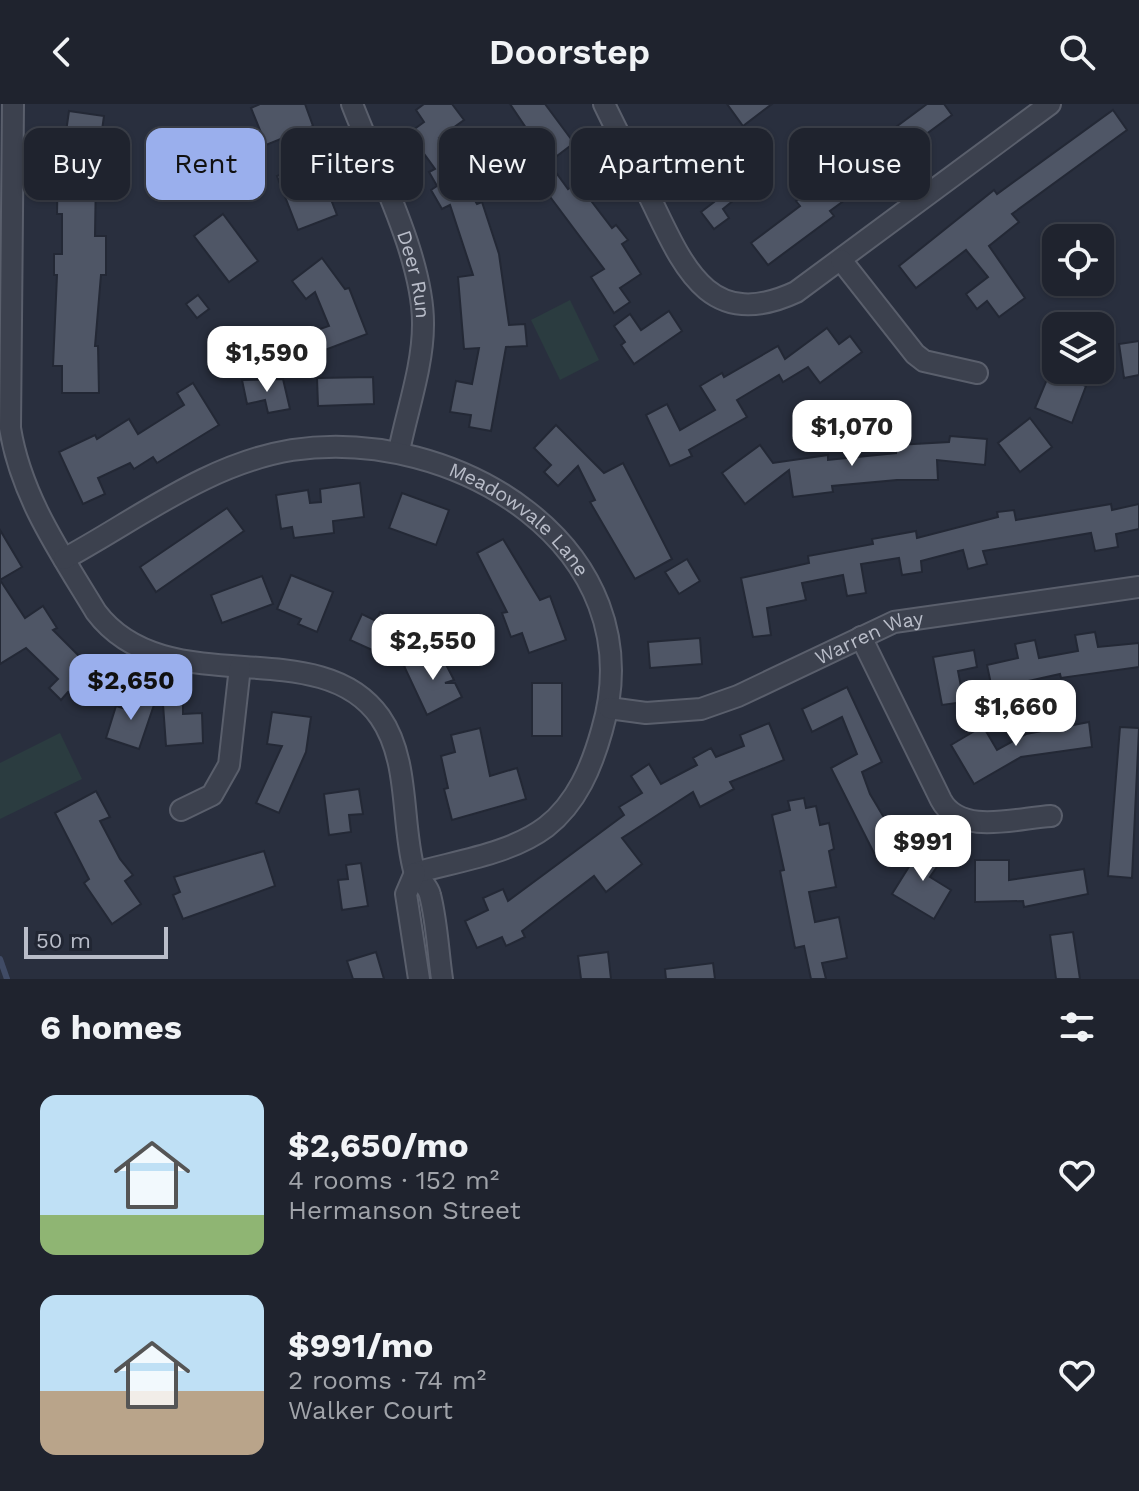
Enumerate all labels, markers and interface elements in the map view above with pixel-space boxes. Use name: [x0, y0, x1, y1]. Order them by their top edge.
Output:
icon: back: [40, 30, 84, 74]
icon: search: [1055, 30, 1099, 74]
text: Doorstep: [489, 31, 650, 73]
chip: Buy: [24, 128, 130, 200]
chip: Rent: [146, 128, 265, 200]
chip: Filters: [281, 128, 423, 200]
chip: New: [439, 128, 555, 200]
chip: Apartment: [571, 128, 773, 200]
chip: House: [789, 128, 930, 200]
map controls: [1042, 224, 1114, 384]
button: locate: [1042, 224, 1114, 296]
street label: Deer Run: [392, 227, 435, 319]
button: layers: [1042, 312, 1114, 384]
pin: $1,590: [202, 326, 332, 394]
text: $1,590: [225, 337, 309, 367]
pin: $1,070: [787, 400, 917, 468]
text: $1,070: [810, 411, 894, 441]
street label: Meadowvale Lane: [446, 457, 594, 581]
street label: Warren Way: [811, 606, 925, 670]
pin: $2,550: [368, 614, 498, 682]
text: $2,550: [390, 625, 476, 655]
pin: $2,650: [66, 654, 196, 722]
text: $2,650: [87, 665, 175, 695]
pin: $1,660: [951, 680, 1081, 748]
text: $1,660: [974, 691, 1058, 721]
pin: $991: [876, 815, 970, 883]
text: $991: [893, 826, 953, 856]
scale bar: [24, 923, 168, 959]
text: 50 m: [36, 928, 91, 953]
icon: filters: [1055, 1005, 1099, 1049]
text: 6 homes: [40, 1007, 182, 1047]
text: $2,650/mo: [288, 1125, 469, 1165]
icon: home: [104, 1127, 200, 1223]
icon: heart: [1055, 1153, 1099, 1197]
text: 4 rooms · 152 m²: [288, 1165, 499, 1195]
text: Hermanson Street: [288, 1195, 521, 1225]
text: $991/mo: [288, 1325, 433, 1365]
icon: home: [104, 1327, 200, 1423]
icon: heart: [1055, 1353, 1099, 1397]
text: 2 rooms · 74 m²: [288, 1365, 486, 1395]
text: Walker Court: [288, 1395, 453, 1425]

